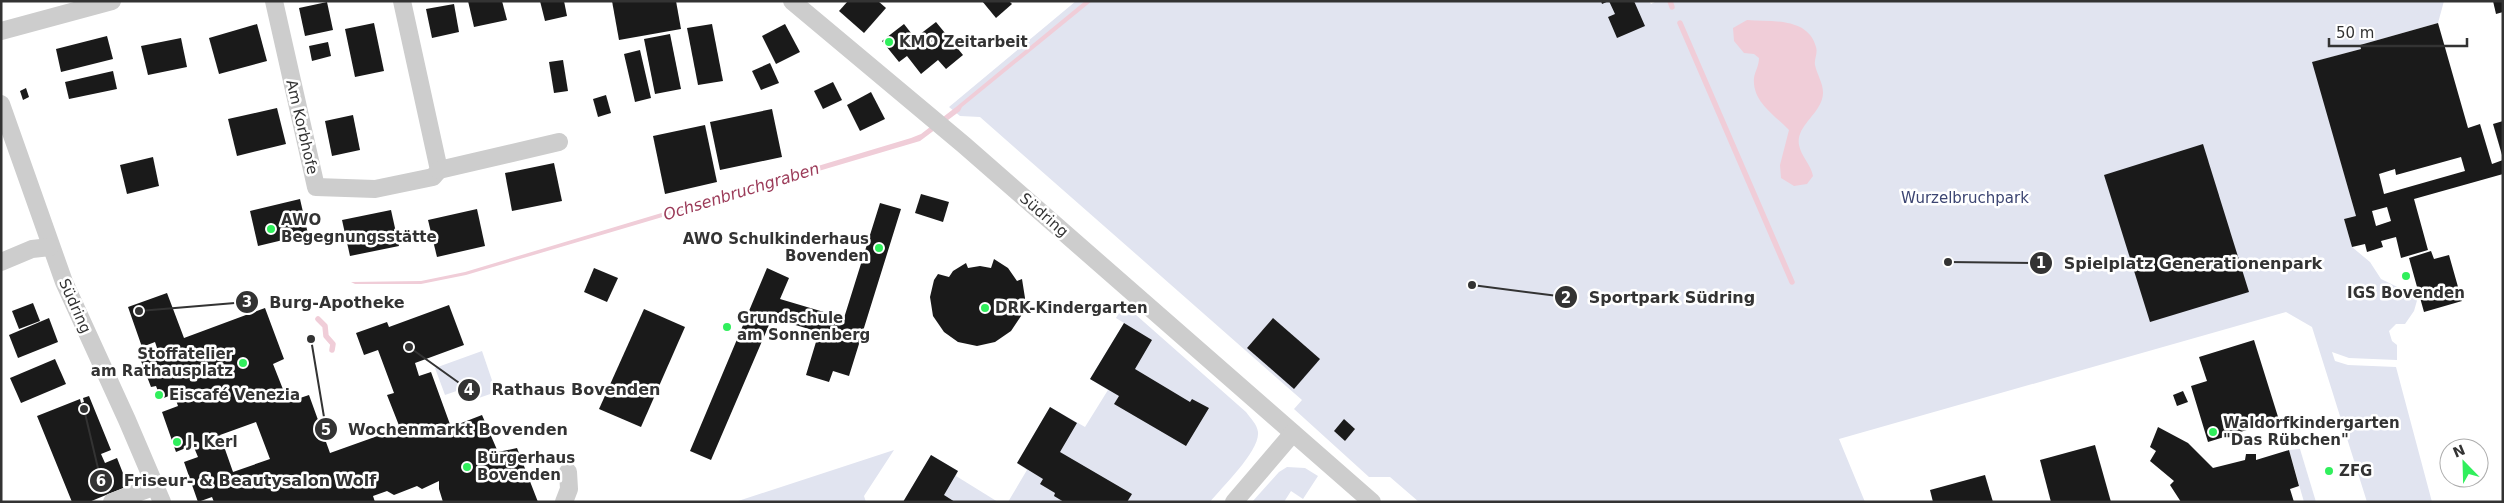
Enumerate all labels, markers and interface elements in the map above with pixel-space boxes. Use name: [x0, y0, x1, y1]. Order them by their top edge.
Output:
scale bar: [2329, 15, 2466, 47]
text: 50 m: [2336, 24, 2374, 42]
place label: KMO Zeitarbeit: [899, 33, 1028, 51]
marker: KMO Zeitarbeit: [883, 36, 895, 48]
street label: Am Korbhofe: [282, 78, 322, 176]
water label: Ochsenbruchgraben: [661, 159, 822, 224]
street label: Südring: [1016, 189, 1072, 241]
park label: Wurzelbruchpark: [1901, 189, 2029, 207]
place label: AWO Begegnungsstätte: [281, 211, 437, 246]
marker: AWO Begegnungsstätte: [265, 223, 277, 235]
place label: AWO Schulkinderhaus Bovenden: [683, 230, 869, 265]
marker: AWO Schulkinderhaus Bovenden: [873, 242, 885, 254]
callout: Spielplatz Generationenpark: [2028, 248, 2332, 279]
text: 1: [2036, 254, 2046, 272]
text: Spielplatz Generationenpark: [2064, 254, 2323, 273]
marker: IGS Bovenden: [2400, 270, 2412, 282]
street label: Südring: [55, 276, 95, 336]
callout: Sportpark Südring: [1553, 282, 1765, 313]
place label: IGS Bovenden: [2347, 284, 2465, 302]
callout: Burg-Apotheke: [234, 286, 415, 317]
text: Sportpark Südring: [1589, 288, 1755, 307]
text: 2: [1561, 289, 1571, 307]
text: 3: [242, 293, 252, 311]
text: Burg-Apotheke: [269, 293, 405, 312]
place label: DRK-Kindergarten: [995, 299, 1148, 317]
marker: DRK-Kindergarten: [979, 302, 991, 314]
place label: Grundschule am Sonnenberg: [737, 309, 870, 344]
marker: Grundschule am Sonnenberg: [721, 321, 733, 333]
place label: Stoffatelier am Rathausplatz: [91, 345, 234, 380]
marker: Stoffatelier am Rathausplatz: [237, 357, 249, 369]
callout: Rathaus Bovenden: [457, 374, 671, 405]
text: Rathaus Bovenden: [492, 380, 661, 399]
text: 4: [464, 381, 474, 399]
place label: Eiscafé Venezia: [169, 386, 300, 404]
marker: Eiscafé Venezia: [153, 389, 165, 401]
callout: Wochenmarkt Bovenden: [313, 414, 578, 445]
place label: Waldorfkindergarten "Das Rübchen": [2223, 414, 2400, 449]
text: Wochenmarkt Bovenden: [348, 420, 568, 439]
text: 5: [321, 421, 331, 439]
marker: Waldorfkindergarten "Das Rübchen": [2207, 426, 2219, 438]
place label: J. Kerl: [186, 433, 238, 451]
marker: J. Kerl: [171, 436, 183, 448]
north arrow: [2439, 438, 2489, 488]
text: N: [2450, 441, 2467, 461]
place label: Bürgerhaus Bovenden: [477, 449, 575, 484]
marker: Bürgerhaus Bovenden: [461, 461, 473, 473]
place label: ZFG: [2339, 462, 2372, 480]
callout: Friseur- & Beautysalon Wolf: [89, 465, 386, 496]
marker: ZFG: [2323, 465, 2335, 477]
text: Friseur- & Beautysalon Wolf: [124, 471, 377, 490]
text: 6: [96, 472, 106, 490]

